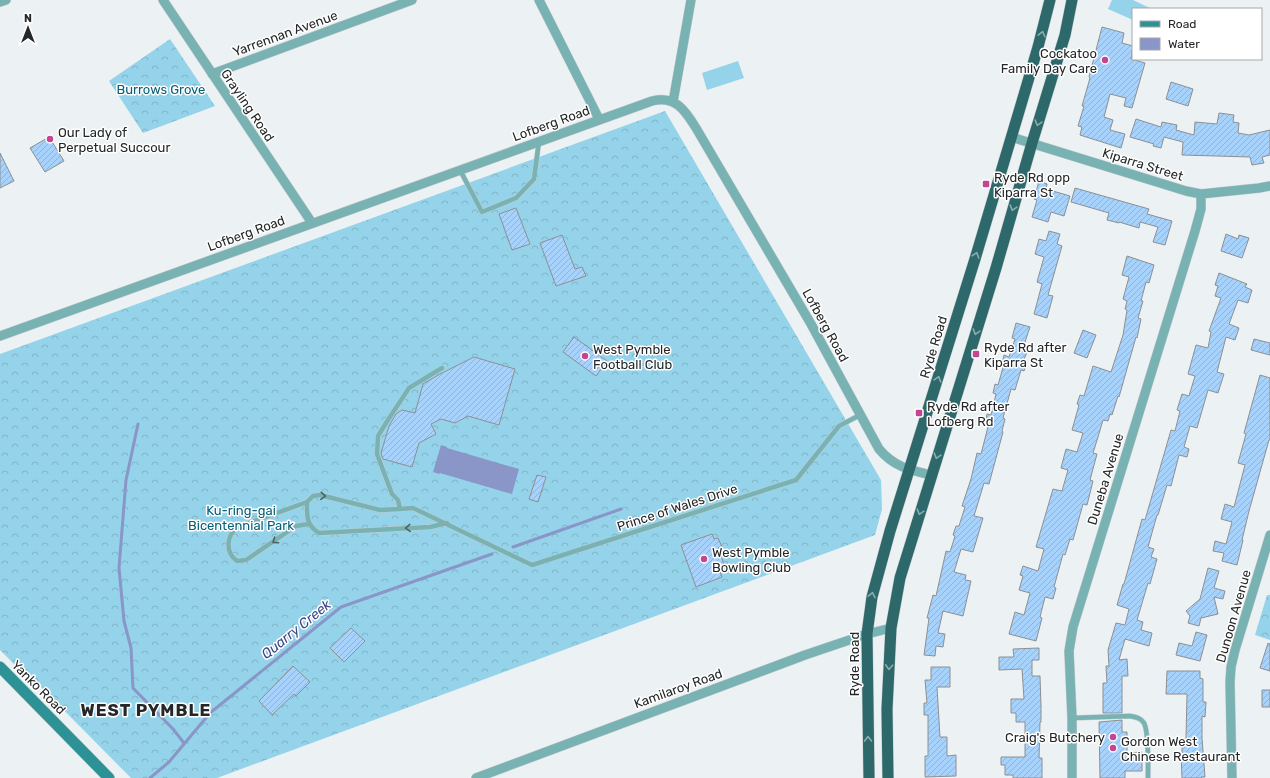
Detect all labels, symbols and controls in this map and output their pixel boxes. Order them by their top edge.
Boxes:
north arrow [8,8,48,48]
street label: Yarrennan Avenue [231,8,340,59]
legend [1132,8,1262,60]
text: N [24,12,32,25]
text: Road [1168,17,1196,31]
one-way arrow [1037,30,1045,37]
text: Water [1168,37,1200,51]
place label: Cockatoo Family Day Care [1001,46,1097,76]
marker: Cockatoo Family Day Care [1100,55,1110,65]
street label: Grayling Road [217,66,277,145]
park label: Burrows Grove [117,82,205,97]
street label: Lofberg Road [510,103,592,145]
one-way arrow [1034,119,1043,126]
place label: Our Lady of Perpetual Succour [58,125,170,155]
marker: Our Lady of Perpetual Succour [45,134,55,144]
street label: Kiparra Street [1101,145,1185,184]
place label: Ryde Rd opp Kiparra St [994,170,1070,200]
marker: Ryde Rd opp Kiparra St [981,179,991,189]
one-way arrow [1009,204,1018,211]
street label: Lofberg Road [205,213,287,255]
one-way arrow [971,251,980,258]
street label: Lofberg Road [798,286,852,365]
street label: Ryde Road [917,314,950,380]
one-way arrow [972,329,981,336]
place label: Ryde Rd after Kiparra St [984,340,1067,370]
place label: West Pymble Football Club [593,342,672,372]
marker: Ryde Rd after Kiparra St [971,349,981,359]
marker: West Pymble Football Club [580,351,590,361]
one-way arrow [933,375,942,382]
place label: Ryde Rd after Lofberg Rd [927,399,1010,430]
marker: Ryde Rd after Lofberg Rd [914,408,924,418]
street label: Duneba Avenue [1084,431,1127,527]
one-way arrow [933,453,942,460]
street label: Prince of Wales Drive [615,481,739,534]
one-way arrow [320,492,326,501]
park label: Ku-ring-gai Bicentennial Park [188,503,294,533]
one-way arrow [916,509,925,516]
one-way arrow [405,524,411,533]
one-way arrow [272,536,279,543]
place label: West Pymble Bowling Club [712,545,791,576]
marker: West Pymble Bowling Club [699,554,709,564]
street label: Dunoon Avenue [1213,568,1254,664]
one-way arrow [868,592,876,599]
water label: Quarry Creek [258,596,335,663]
street label: Ryde Road [847,632,862,696]
street label: Yanko Road [9,657,69,717]
one-way arrow [885,664,893,670]
street label: Kamilaroy Road [632,666,724,711]
district label: WEST PYMBLE [81,700,211,720]
place label: Craig's Butchery [1005,730,1105,746]
marker: Craig's Butchery [1108,732,1118,742]
place label: Gordon West Chinese Restaurant [1121,734,1240,764]
one-way arrow [864,736,873,742]
marker: Gordon West Chinese Restaurant [1108,743,1118,753]

